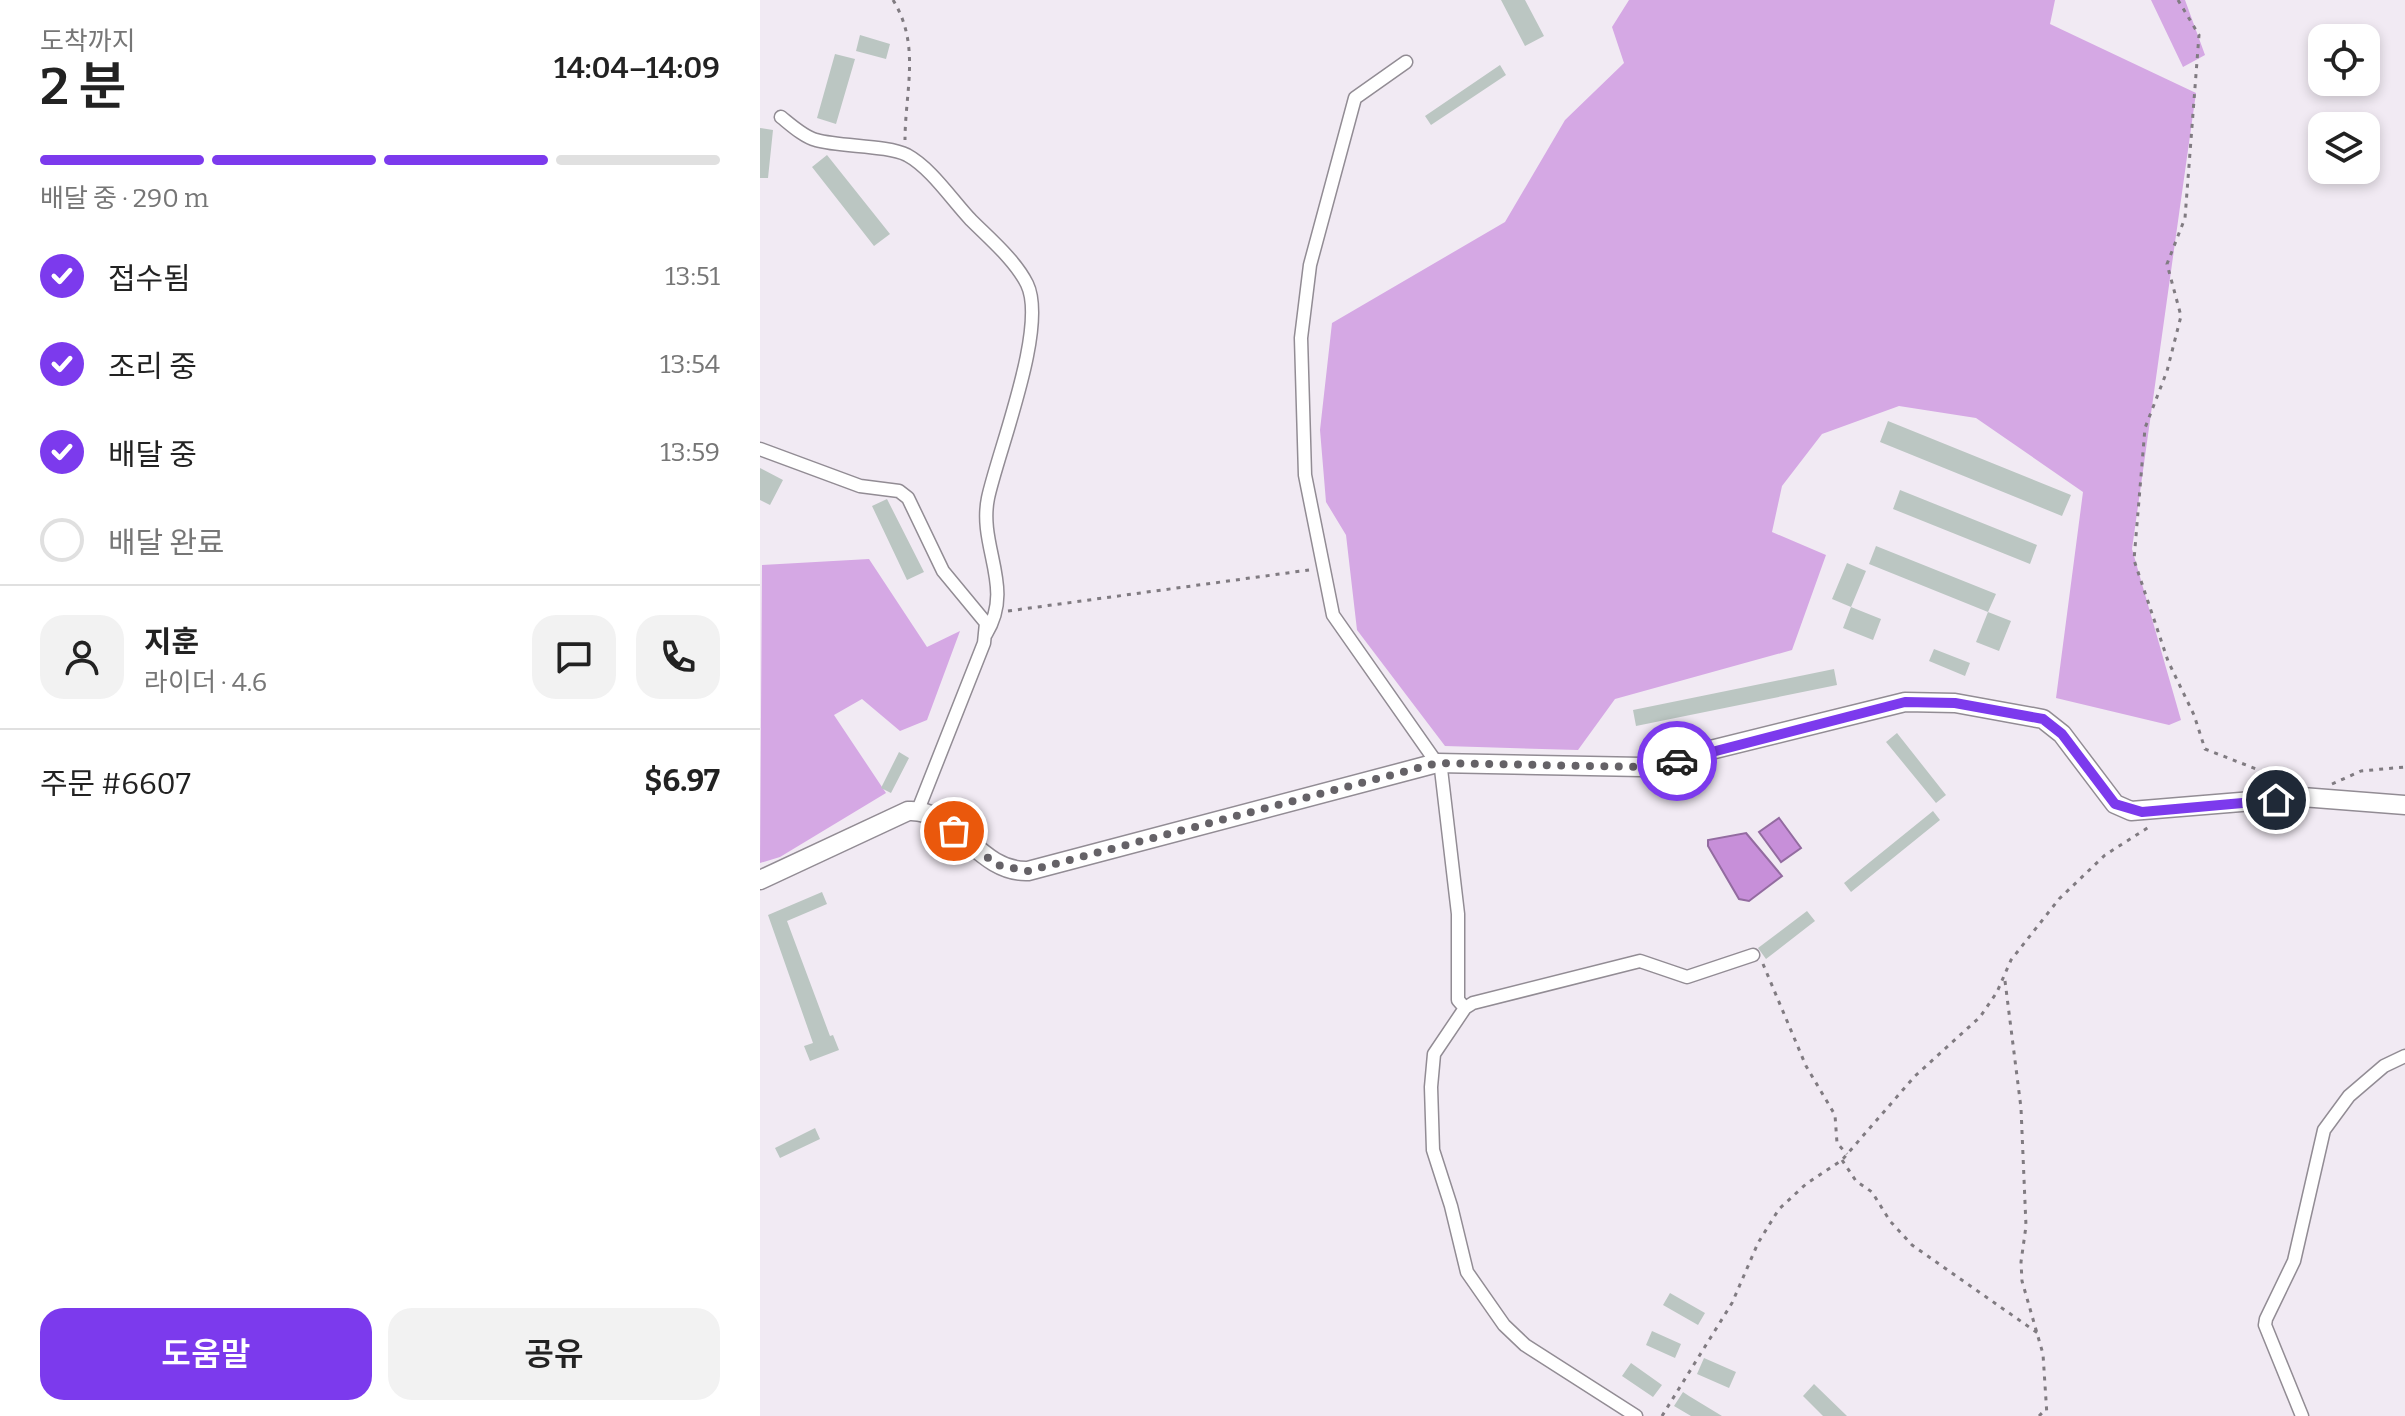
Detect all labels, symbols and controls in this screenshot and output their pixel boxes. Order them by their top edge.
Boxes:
map controls [2308,24,2380,184]
button: locate [2308,24,2380,96]
text: 도착까지 [40,26,136,57]
text: 14:04–14:09 [554,50,720,86]
text: 2 분 [40,55,127,118]
button: layers [2308,112,2380,184]
text: 배달 중 · 290 m [40,183,209,214]
icon: check [40,254,84,298]
text: 접수됨 [108,261,191,297]
text: 13:51 [665,261,720,292]
icon: check [40,342,84,386]
text: 조리 중 [108,349,197,385]
text: 13:54 [660,349,720,380]
icon: check [40,430,84,474]
text: 배달 중 [108,437,197,473]
text: 13:59 [660,437,720,468]
text: 배달 완료 [108,525,224,561]
button: person [40,615,124,699]
button: chat [532,615,616,699]
button: phone [636,615,720,699]
text: 지훈 [144,624,199,660]
text: 라이더 · 4.6 [144,667,267,698]
courier [1637,721,1717,801]
icon: car [1655,739,1699,783]
text: $6.97 [644,763,720,799]
text: 주문 #6607 [40,766,191,802]
pin [2242,766,2310,834]
icon: home [2254,778,2298,822]
pin [920,797,988,865]
icon: bag [932,809,976,853]
button: 도움말 [40,1308,372,1400]
button: 공유 [388,1308,720,1400]

